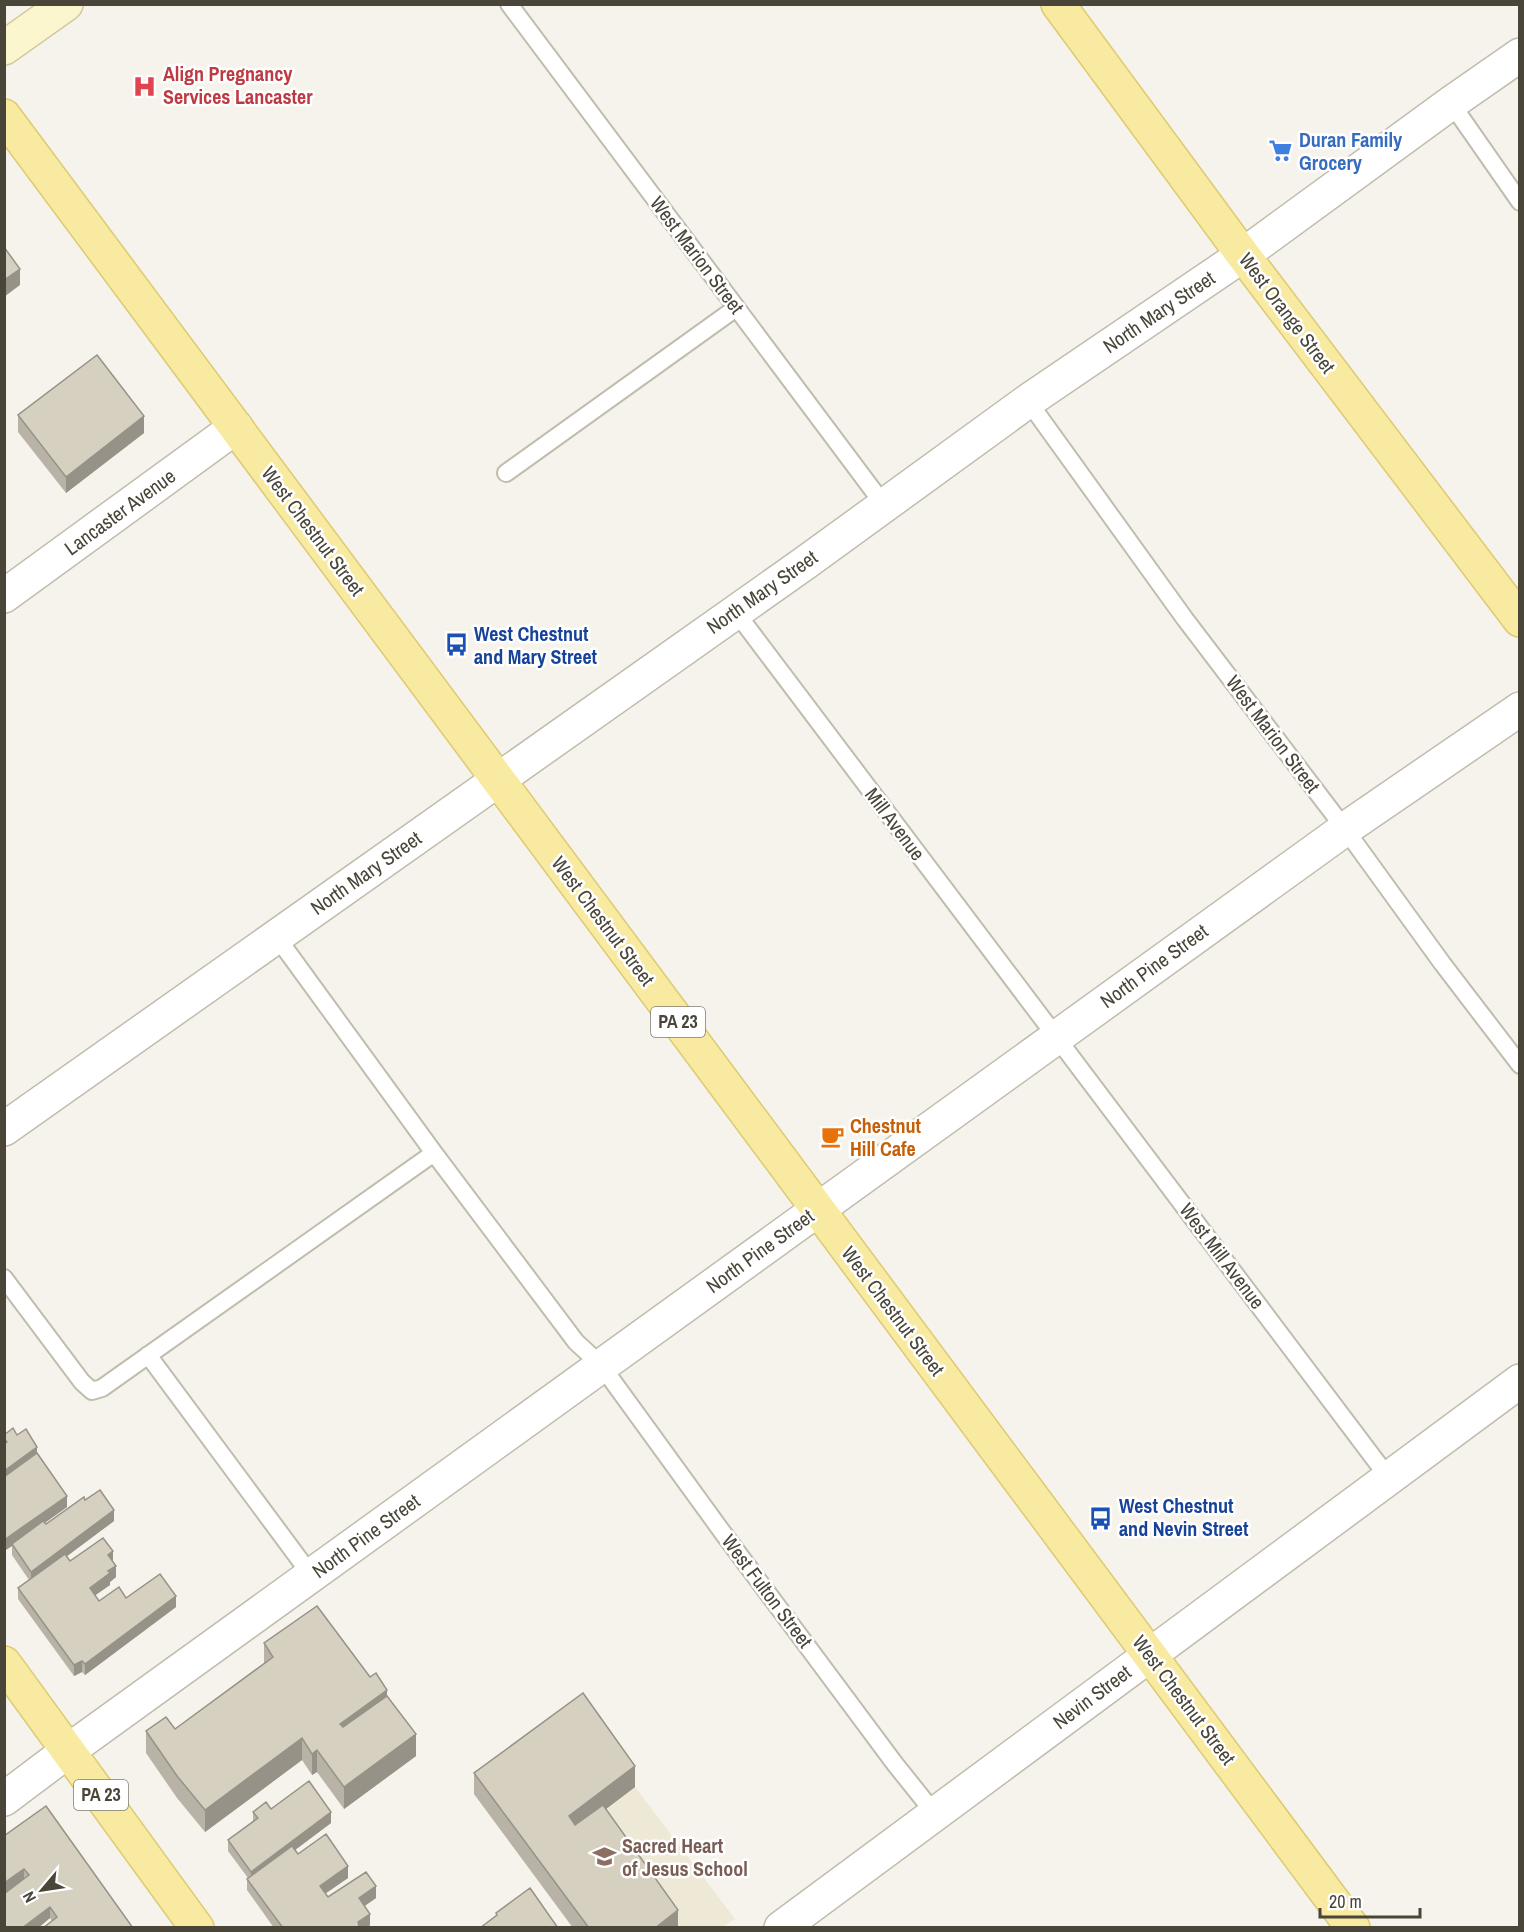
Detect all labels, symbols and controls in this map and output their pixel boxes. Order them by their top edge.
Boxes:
place label: Align Pregnancy Services Lancaster [163,60,313,110]
hospital icon: Align Pregnancy Services Lancaster [132,73,158,99]
place label: Duran Family Grocery [1299,126,1403,176]
supermarket icon: Duran Family Grocery [1268,138,1294,164]
street label: West Marion Street [644,190,751,319]
street label: West Orange Street [1233,247,1342,379]
street label: North Mary Street [1098,264,1220,359]
street label: West Chestnut Street [256,460,371,601]
street label: Lancaster Avenue [59,462,181,561]
street label: North Mary Street [701,543,823,640]
place label: West Chestnut and Mary Street [474,620,598,670]
bus stop icon: West Chestnut and Mary Street [443,632,469,658]
street label: West Marion Street [1220,669,1327,798]
street label: Mill Avenue [859,782,932,866]
street label: North Mary Street [305,824,427,921]
street label: West Chestnut Street [546,850,661,991]
street label: North Pine Street [1095,917,1213,1014]
road number: PA 23 [651,1007,705,1037]
place label: Chestnut Hill Cafe [850,1112,922,1162]
cafe icon: Chestnut Hill Cafe [819,1124,845,1150]
street label: West Mill Avenue [1174,1197,1271,1314]
street label: North Pine Street [701,1202,819,1299]
street label: West Chestnut Street [836,1240,951,1381]
street label: North Pine Street [307,1487,425,1584]
place label: West Chestnut and Nevin Street [1119,1492,1249,1542]
bus stop icon: West Chestnut and Nevin Street [1088,1505,1114,1531]
street label: West Fulton Street [716,1528,819,1653]
street label: West Chestnut Street [1127,1629,1242,1770]
street label: Nevin Street [1047,1658,1137,1735]
road number: PA 23 [74,1780,128,1810]
place label: Sacred Heart of Jesus School [622,1832,748,1882]
school or university icon: Sacred Heart of Jesus School [591,1844,617,1870]
north arrow [12,1860,72,1920]
scale bar [1320,1881,1420,1919]
text: N [17,1888,41,1907]
text: 20 m [1329,1889,1362,1914]

